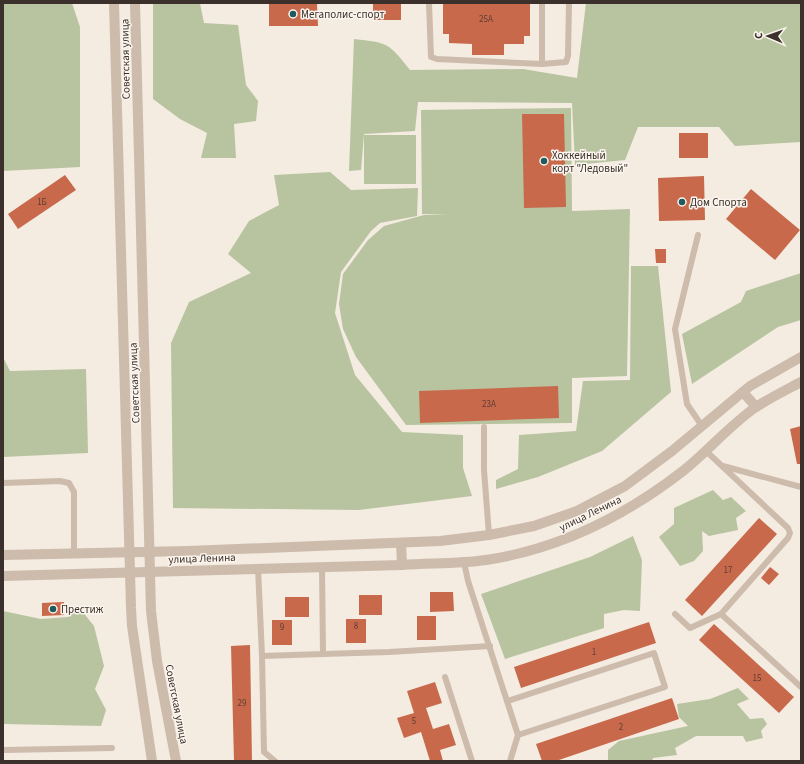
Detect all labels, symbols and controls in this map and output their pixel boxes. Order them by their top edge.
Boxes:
place label: Мегаполис-спорт [301,7,385,22]
marker: Мегаполис-спорт [288,9,298,19]
house number: 25А [479,13,493,26]
north arrow [748,16,788,56]
street label: Советская улица [117,19,134,99]
text: С [751,32,766,39]
place label: Хоккейный корт "Ледовый" [552,148,628,176]
marker: Хоккейный корт "Ледовый" [539,156,549,166]
place label: Дом Спорта [690,195,747,210]
house number: 1Б [37,196,47,209]
marker: Дом Спорта [677,197,687,207]
street label: Советская улица [126,342,143,424]
house number: 23А [482,398,496,411]
street label: улица Ленина [557,492,624,535]
street label: улица Ленина [168,550,236,567]
house number: 17 [724,564,733,577]
place label: Престиж [61,602,104,617]
marker: Престиж [48,604,58,614]
house number: 8 [354,620,359,633]
house number: 9 [280,621,285,634]
house number: 1 [592,646,596,659]
street label: Советская улица [161,663,192,745]
house number: 15 [753,672,762,685]
house number: 29 [238,697,247,710]
house number: 5 [412,715,417,728]
house number: 2 [619,721,624,734]

